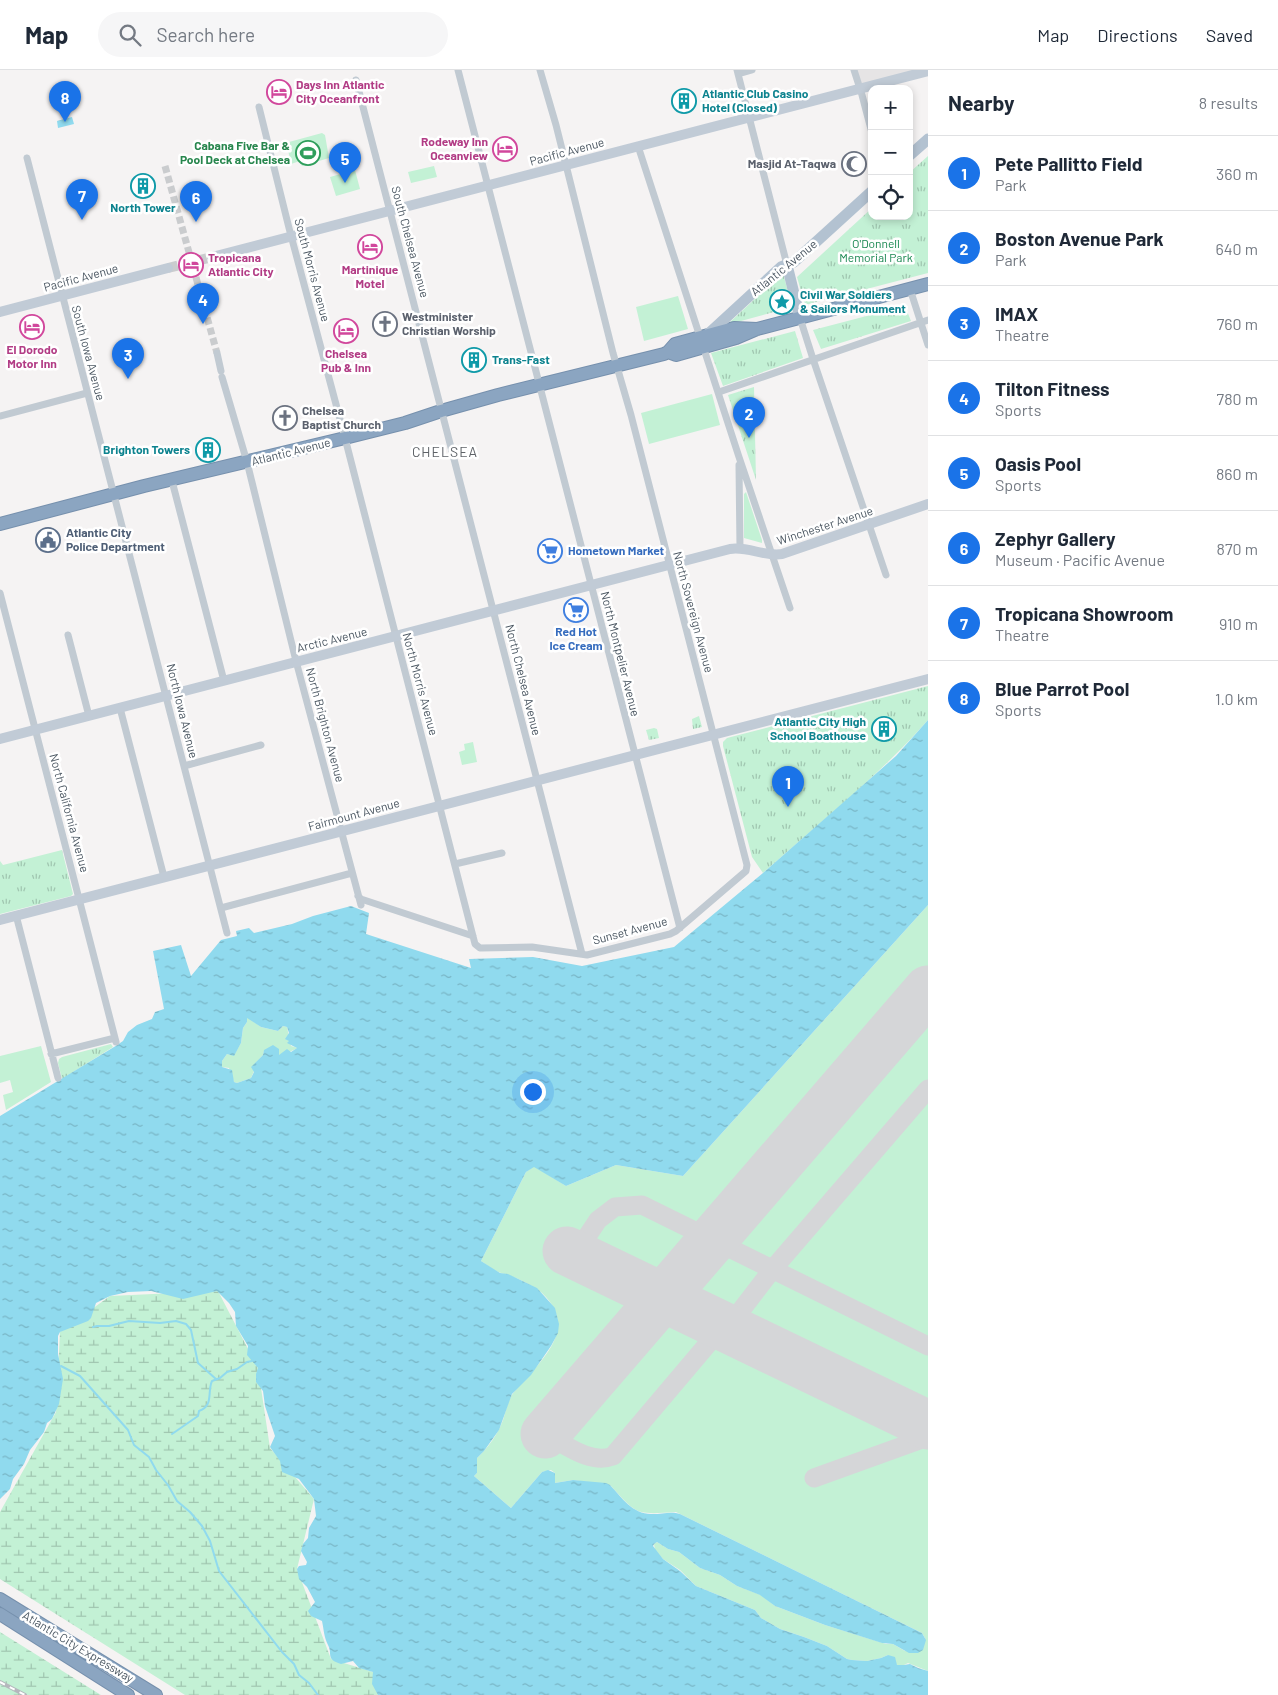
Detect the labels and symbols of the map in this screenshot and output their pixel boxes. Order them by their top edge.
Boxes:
place label: Days Inn Atlantic City Oceanfront [296,77,385,105]
hotel icon: Days Inn Atlantic City Oceanfront [266,79,292,105]
pin: 8 [49,81,81,122]
place label: Atlantic Club Casino Hotel (Closed) [702,86,809,114]
building icon: Atlantic Club Casino Hotel (Closed) [671,88,697,114]
place label: Rodeway Inn Oceanview [421,134,489,162]
street label: Pacific Avenue [528,134,606,168]
hotel icon: Rodeway Inn Oceanview [492,136,518,162]
place label: Cabana Five Bar & Pool Deck at Chelsea [180,138,290,166]
sports icon: Cabana Five Bar & Pool Deck at Chelsea [295,140,321,166]
pin: 5 [329,142,361,183]
mosque icon: Masjid At-Taqwa [841,151,867,177]
place label: Masjid At-Taqwa [748,156,836,170]
building icon: North Tower [130,173,156,199]
pin: 7 [66,179,98,220]
pin: 6 [180,181,212,222]
street label: South Chelsea Avenue [389,184,433,299]
place label: North Tower [110,200,176,214]
street label: South Morris Avenue [292,217,334,323]
hotel icon: Martinique Motel [357,234,383,260]
street label: Atlantic Avenue [747,236,819,298]
park label: O'Donnell Memorial Park [839,236,913,264]
place label: Tropicana Atlantic City [208,250,274,278]
hotel icon: Tropicana Atlantic City [178,252,204,278]
street label: Pacific Avenue [42,260,120,294]
place label: Martinique Motel [342,262,399,290]
pin: 4 [187,283,219,324]
place label: Civil War Soldiers & Sailors Monument [800,287,906,315]
place icon: Civil War Soldiers & Sailors Monument [769,289,795,315]
street label: South Iowa Avenue [70,304,108,402]
place label: Westminister Christian Worship [402,309,496,337]
church icon: Westminister Christian Worship [372,311,398,337]
hotel icon: El Dorodo Motor Inn [19,314,45,340]
hotel icon: Chelsea Pub & Inn [333,318,359,344]
pin: 3 [112,338,144,379]
place label: El Dorodo Motor Inn [6,342,58,370]
place label: Chelsea Pub & Inn [321,346,371,374]
building icon: Trans-Fast [461,347,487,373]
place label: Trans-Fast [492,352,550,366]
pin: 2 [733,397,765,438]
place label: Chelsea Baptist Church [302,403,381,431]
church icon: Chelsea Baptist Church [272,405,298,431]
street label: Atlantic Avenue [250,434,332,468]
building icon: Brighton Towers [195,437,221,463]
place label: Brighton Towers [103,442,190,456]
district label: CHELSEA [412,443,478,460]
street label: Winchester Avenue [775,503,874,547]
place label: Atlantic City Police Department [66,525,165,553]
public building icon: Atlantic City Police Department [35,527,61,553]
supermarket icon: Hometown Market [537,538,563,564]
place label: Hometown Market [568,543,665,557]
street label: North Sovereign Avenue [671,550,717,674]
street label: North Montpelier Avenue [599,590,643,718]
supermarket icon: Red Hot Ice Cream [563,597,589,623]
street label: North Chelsea Avenue [503,623,545,737]
street label: Arctic Avenue [295,624,368,655]
place label: Red Hot Ice Cream [549,624,603,652]
street label: North Morris Avenue [401,631,441,737]
street label: North Iowa Avenue [164,662,201,760]
street label: North Brighton Avenue [304,666,348,784]
place label: Atlantic City High School Boathouse [770,714,866,742]
building icon: Atlantic City High School Boathouse [871,716,897,742]
street label: North California Avenue [47,752,93,874]
pin: 1 [772,766,804,807]
street label: Fairmount Avenue [306,795,401,833]
street label: Sunset Avenue [591,913,669,947]
your location [520,1079,546,1105]
street label: Atlantic City Expressway [21,1607,137,1685]

